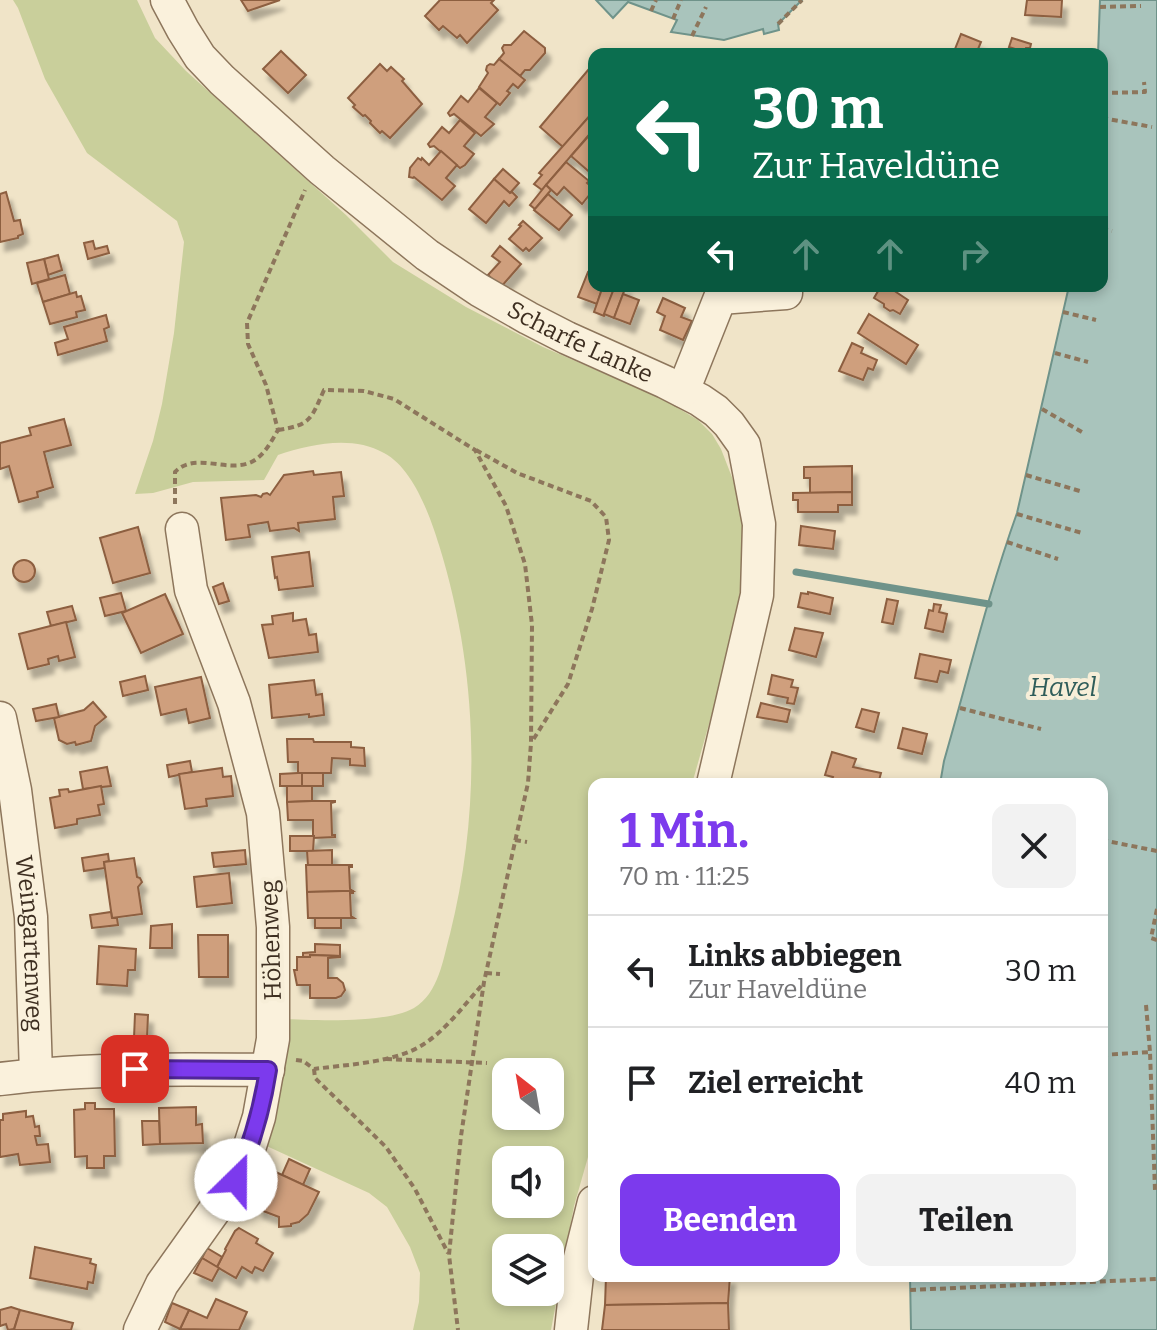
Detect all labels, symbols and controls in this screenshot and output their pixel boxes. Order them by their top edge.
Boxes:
text: 30 m [752,76,883,143]
icon: left [620,80,724,184]
text: Zur Haveldüne [752,144,1000,188]
icon: left [700,232,744,276]
icon: ahead [784,232,828,276]
icon: ahead [868,232,912,276]
icon: right [952,232,996,276]
street label: Scharfe Lanke [503,295,657,389]
water label: Havel [1030,672,1096,703]
text: 1 Min. [620,802,749,860]
button: close [992,804,1076,888]
street label: Weingartenweg [9,854,49,1032]
text: 70 m · 11:25 [620,861,750,892]
street label: Höhenweg [255,879,287,1001]
text: Links abbiegen [688,938,901,974]
icon: left [620,949,664,993]
text: 30 m [1005,953,1076,989]
text: Zur Haveldüne [688,974,867,1005]
pin [101,1035,169,1103]
icon: arrive [113,1047,157,1091]
north arrow [492,1058,564,1130]
map controls [492,1058,564,1306]
icon: arrive [620,1061,664,1105]
text: Ziel erreicht [688,1065,863,1101]
text: 40 m [1005,1065,1076,1101]
position arrow [194,1138,278,1222]
button: sound [492,1146,564,1218]
button: Beenden [620,1174,840,1266]
button: Teilen [856,1174,1076,1266]
button: layers [492,1234,564,1306]

